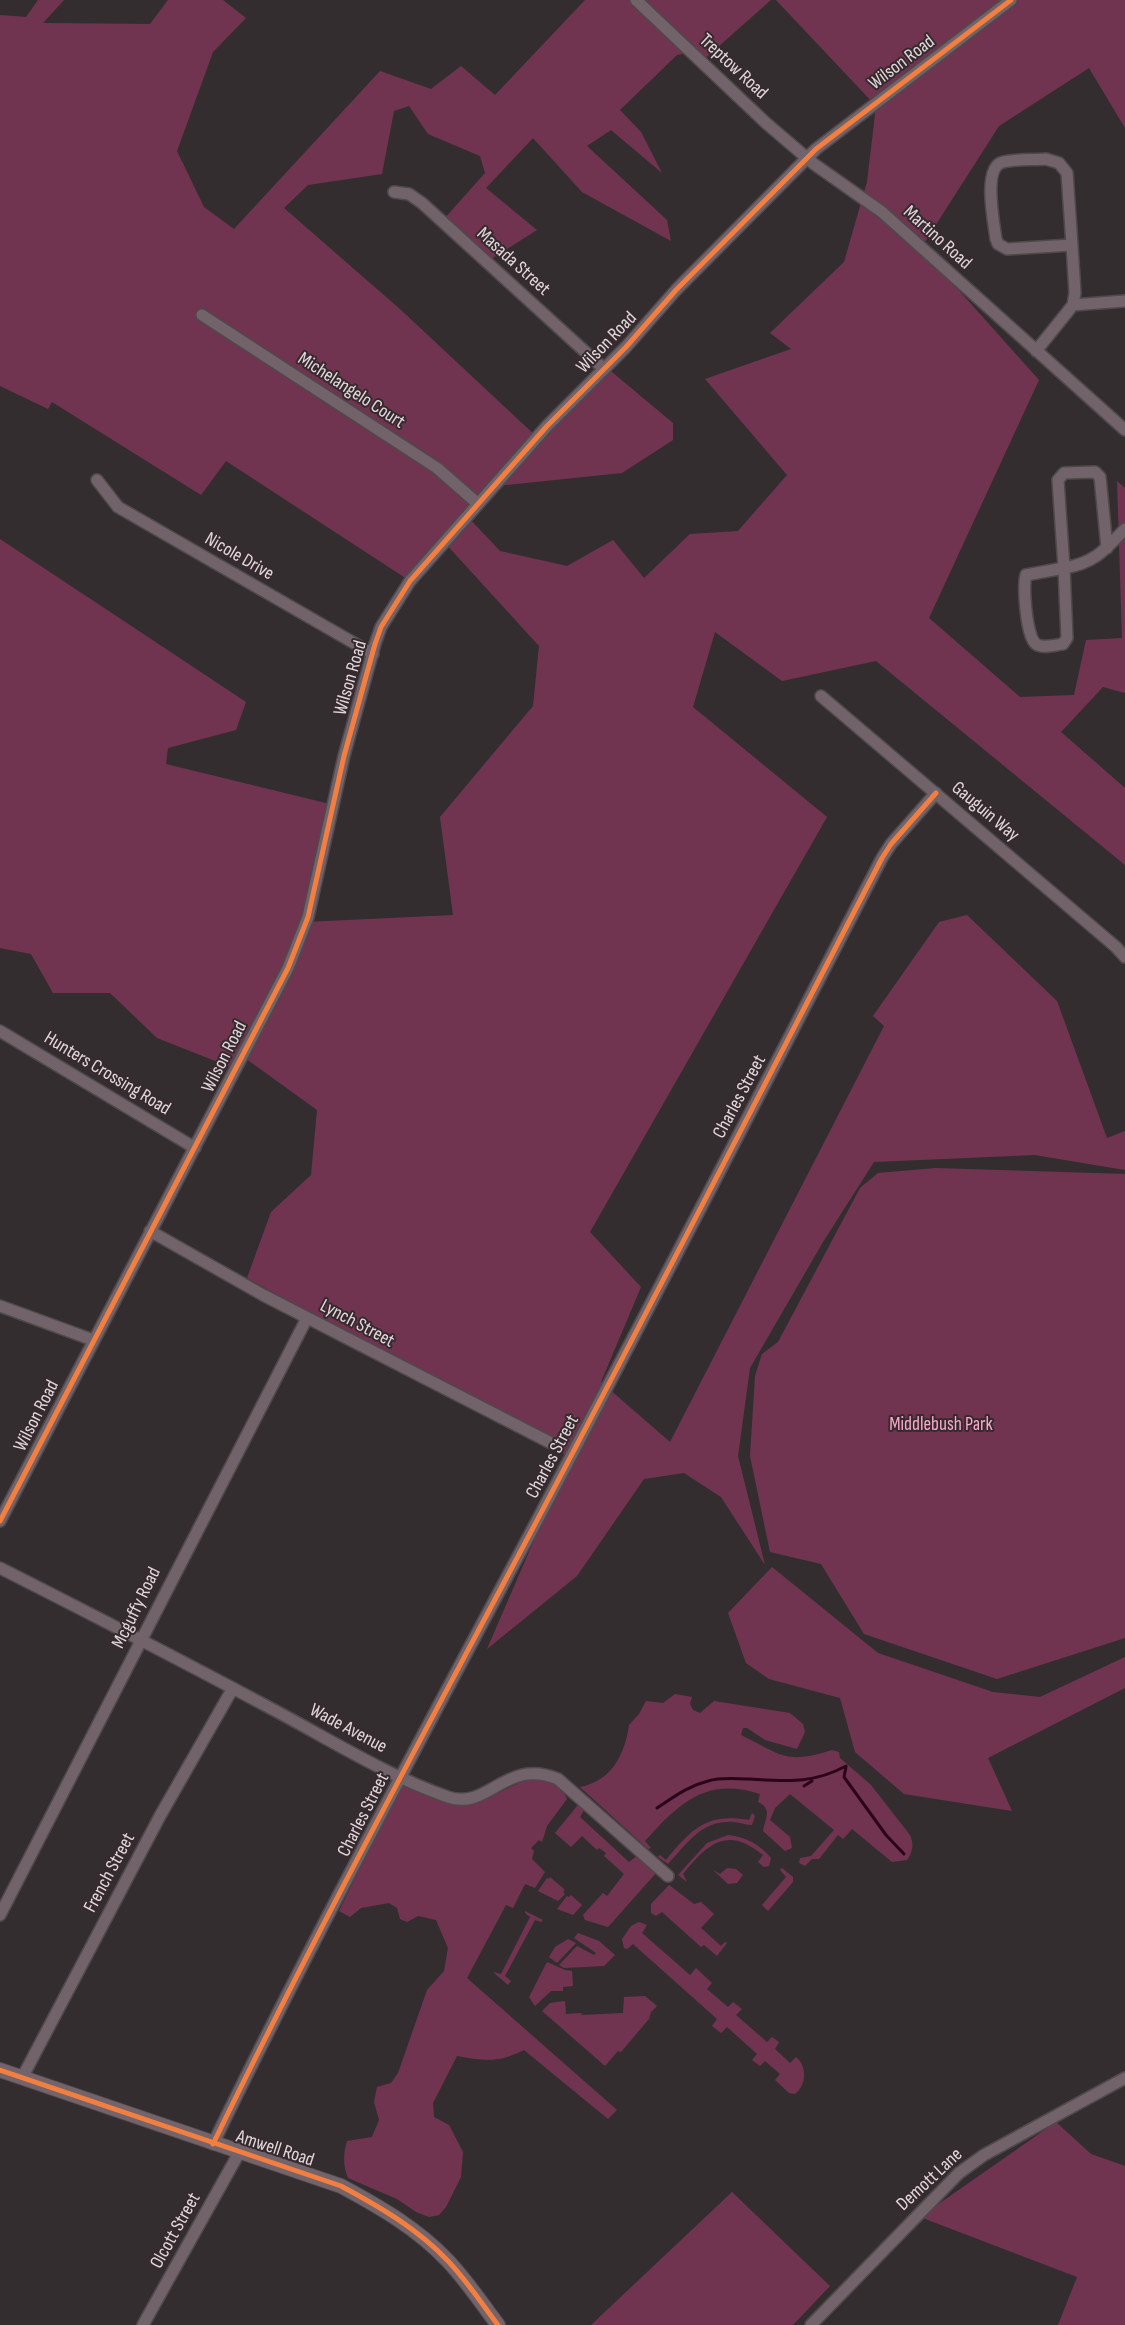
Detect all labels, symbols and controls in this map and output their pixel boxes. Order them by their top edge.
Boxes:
street label: Treptow Road [694,29,772,105]
street label: Wilson Road [864,31,940,95]
street label: Martino Road [898,201,976,275]
street label: Masada Street [472,223,554,301]
street label: Wilson Road [572,307,642,379]
street label: Michelangelo Court [293,348,409,434]
street label: Nicole Drive [200,528,278,586]
street label: Wilson Road [329,638,373,718]
street label: Gauguin Way [947,777,1023,847]
street label: Wilson Road [197,1018,253,1096]
street label: Hunters Crossing Road [40,1027,174,1121]
street label: Charles Street [709,1051,771,1143]
street label: Lynch Street [316,1295,398,1353]
street label: Wilson Road [9,1377,65,1455]
street label: Charles Street [522,1411,584,1503]
park label: Middlebush Park [889,1414,993,1436]
street label: Mcguffy Road [108,1564,166,1652]
street label: Wade Avenue [305,1699,391,1759]
street label: Charles Street [333,1769,395,1861]
street label: French Street [80,1829,140,1917]
street label: Amwell Road [233,2126,317,2172]
street label: Demott Lane [892,2144,968,2216]
street label: Olcott Street [146,2189,206,2273]

